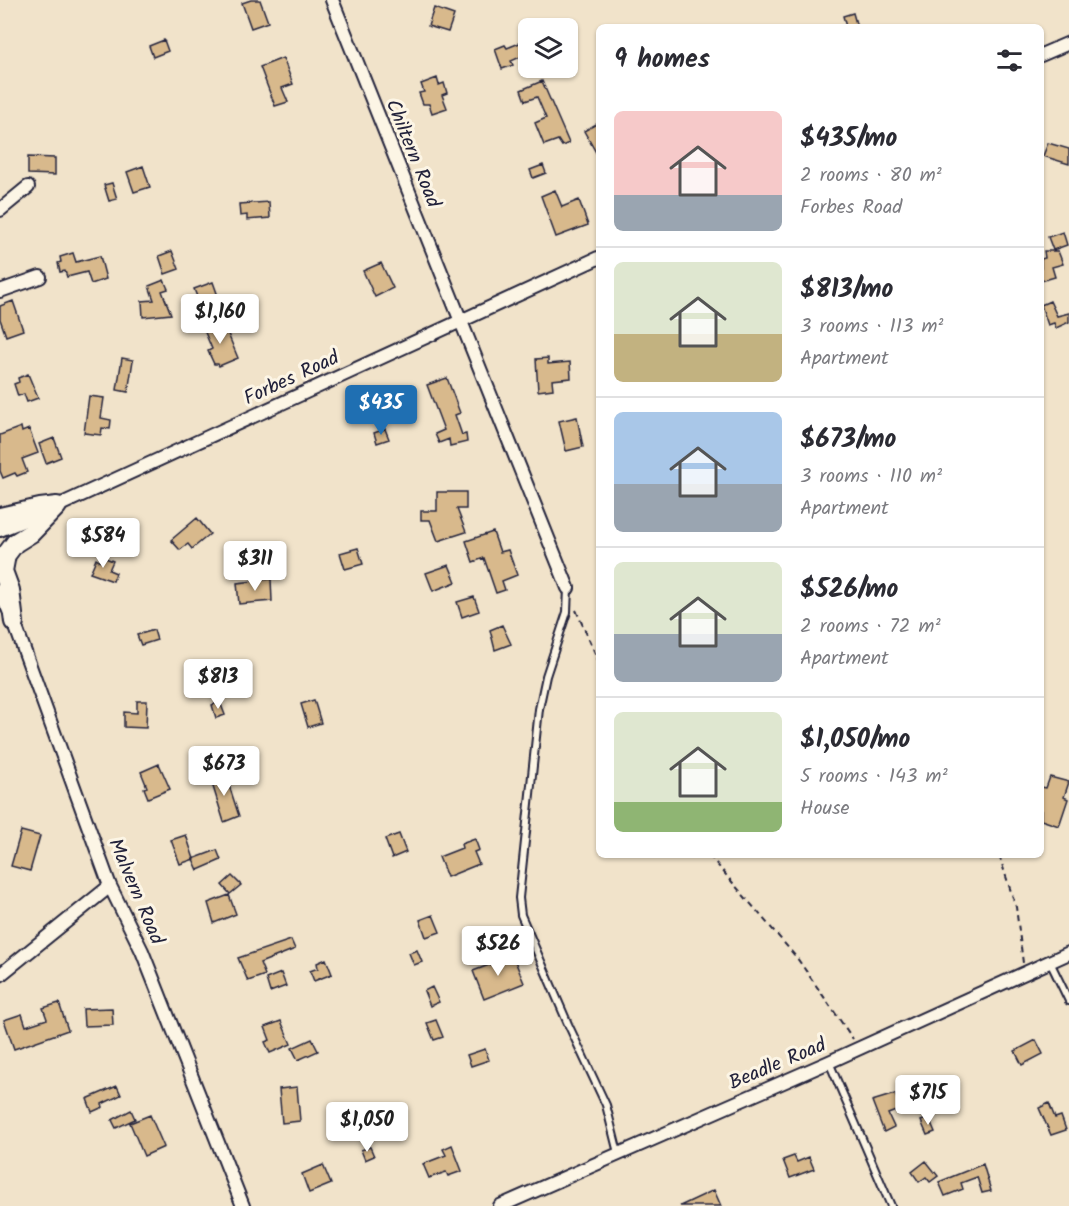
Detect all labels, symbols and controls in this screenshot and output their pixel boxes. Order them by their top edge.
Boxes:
map controls [518,18,578,78]
button: layers [518,18,578,78]
text: 9 homes [614,39,710,81]
icon: filters [993,44,1026,77]
street label: Chiltern Road [376,95,449,214]
text: $435/mo [800,118,897,160]
icon: home [662,135,734,207]
text: 2 rooms · 80 m² [800,160,942,192]
text: Forbes Road [800,192,902,224]
text: $813/mo [800,269,893,311]
icon: home [662,286,734,358]
pin: $1,160 [171,294,269,345]
text: $1,160 [195,297,245,329]
text: 3 rooms · 113 m² [800,311,943,343]
street label: Forbes Road [239,342,346,415]
text: Apartment [800,343,889,375]
pin: $435 [345,385,417,436]
text: $435 [359,388,403,420]
text: $673/mo [800,419,896,461]
icon: home [662,436,734,508]
text: 3 rooms · 110 m² [800,461,942,493]
text: Apartment [800,493,889,525]
pin: $584 [67,518,139,569]
text: $584 [81,521,125,553]
pin: $311 [219,541,291,592]
text: $311 [238,544,272,576]
text: $526/mo [800,569,898,611]
icon: home [662,586,734,658]
text: 2 rooms · 72 m² [800,611,941,643]
text: Apartment [800,643,889,675]
pin: $813 [182,659,254,710]
text: $813 [198,662,238,694]
text: $1,050/mo [800,719,910,761]
icon: home [662,736,734,808]
pin: $673 [188,746,260,797]
text: $673 [202,749,246,781]
text: 5 rooms · 143 m² [800,761,948,793]
text: House [800,793,850,825]
street label: Malvern Road [98,834,172,951]
pin: $526 [462,926,534,977]
text: $526 [476,929,520,961]
street label: Beadle Road [724,1030,832,1100]
pin: $715 [892,1075,964,1126]
text: $715 [909,1078,947,1110]
pin: $1,050 [318,1102,416,1153]
text: $1,050 [340,1105,394,1137]

